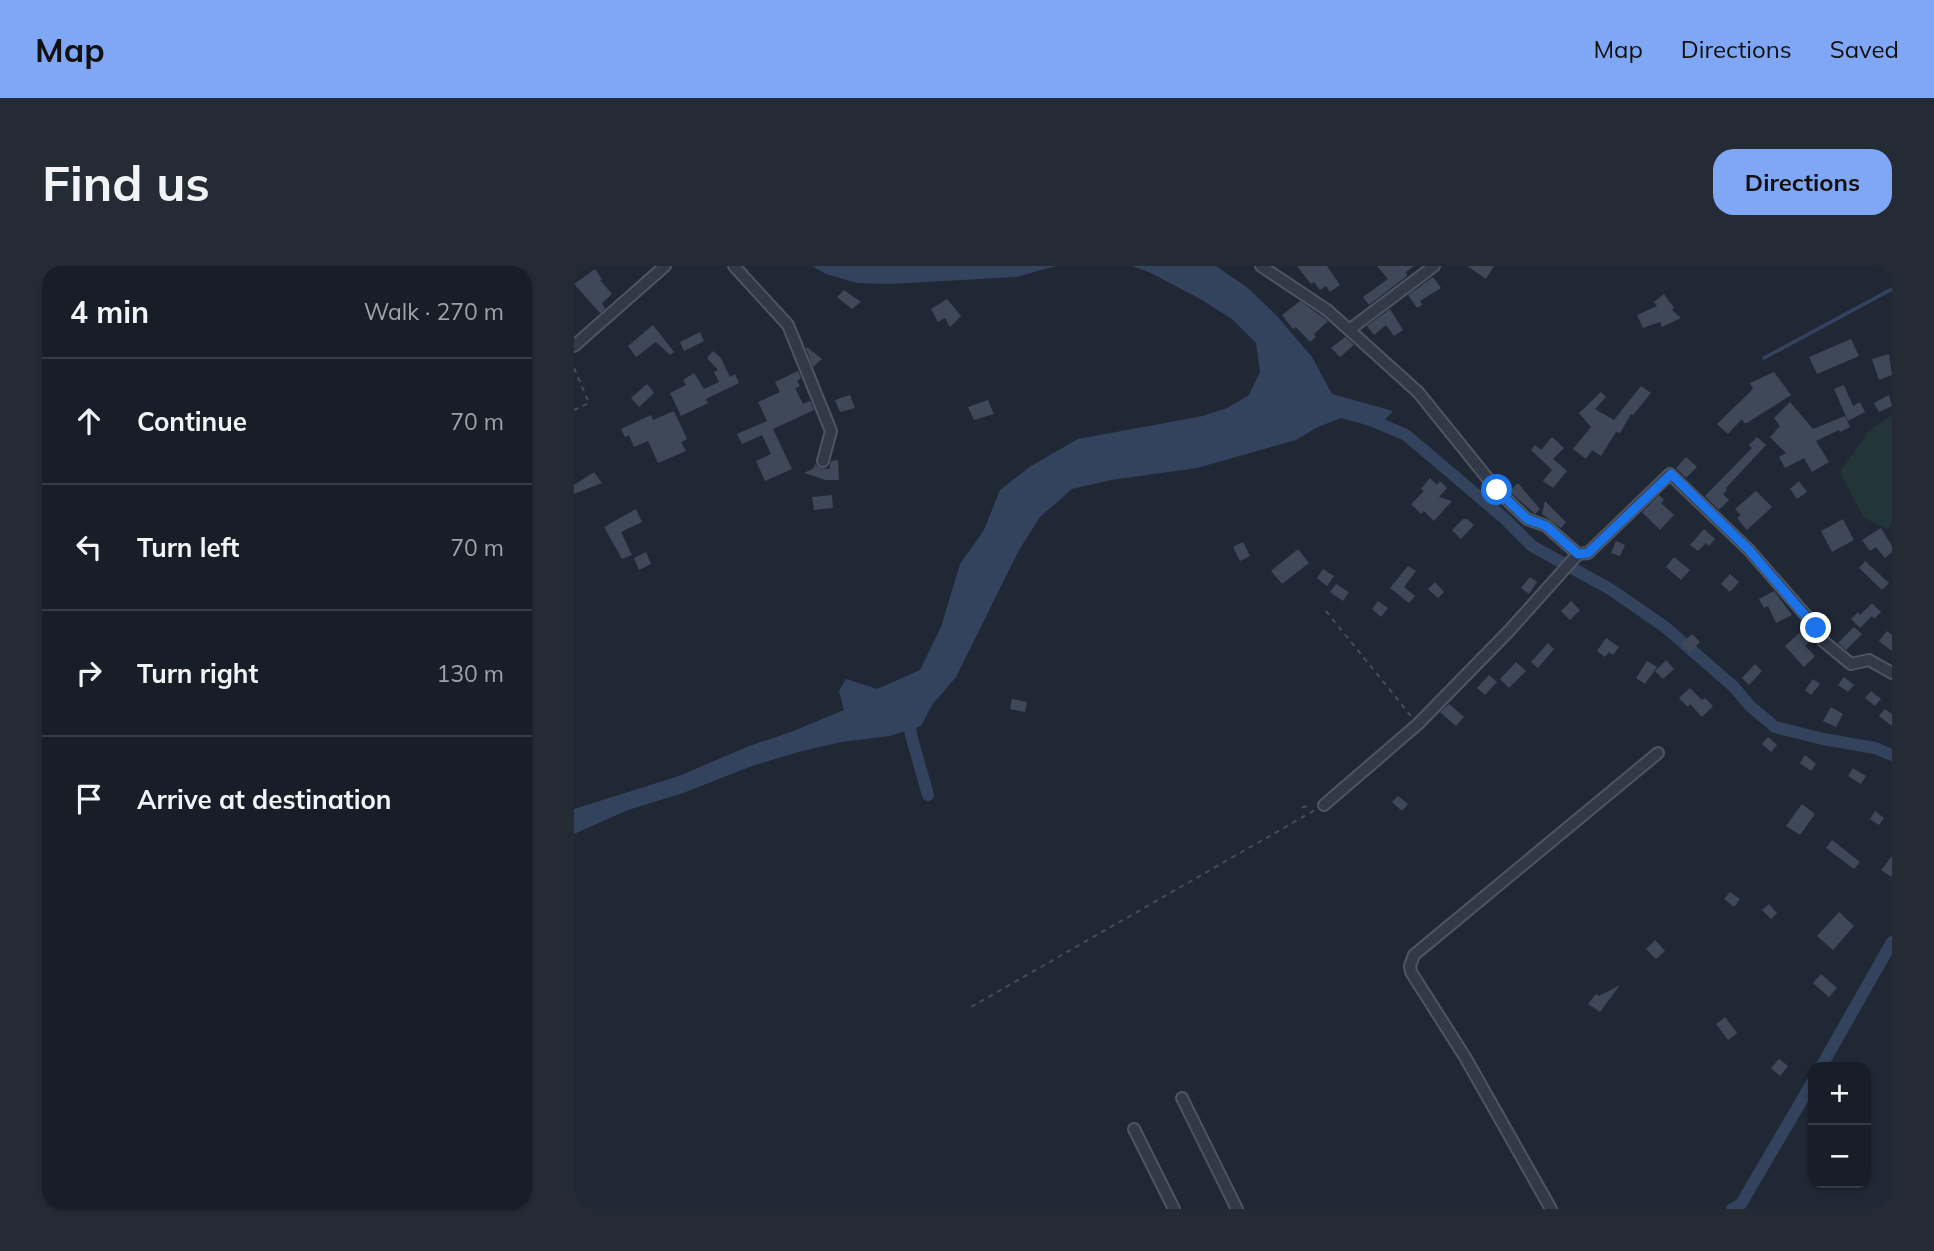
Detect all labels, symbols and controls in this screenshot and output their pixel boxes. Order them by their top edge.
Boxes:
text: Map [35,29,105,70]
text: Map [1593,34,1643,64]
text: Directions [1681,34,1792,64]
text: Saved [1830,34,1899,64]
button: Directions [1713,149,1892,215]
text: Find us [42,152,210,213]
text: 4 min [70,293,149,331]
text: Walk · 270 m [364,297,504,326]
icon: ahead [70,402,108,440]
text: Continue [137,405,247,438]
text: 70 m [450,407,504,436]
route start [1481,474,1512,505]
icon: left [70,528,108,566]
text: Turn left [137,531,239,564]
text: 70 m [450,533,504,562]
route end [1800,612,1831,643]
icon: right [70,654,108,692]
text: Turn right [137,657,258,690]
text: 130 m [436,659,504,688]
icon: arrive [70,780,108,818]
text: Arrive at destination [137,783,392,816]
map controls [1808,1062,1871,1188]
button: + [1808,1062,1871,1125]
button: − [1808,1125,1871,1188]

